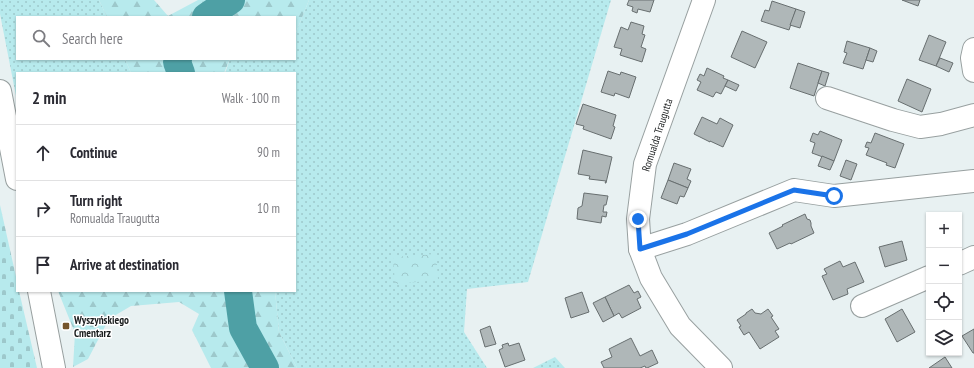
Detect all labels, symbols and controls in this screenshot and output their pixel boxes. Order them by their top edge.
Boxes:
search box [16,16,296,60]
icon: search [30,27,52,49]
text: Search here [62,29,123,48]
text: 2 min [32,87,66,109]
text: Walk · 100 m [222,90,280,107]
street label: Romualda Traugutta [639,97,675,173]
icon: ahead [32,142,54,164]
text: Continue [70,143,117,162]
text: 90 m [257,144,280,161]
route start [825,187,843,205]
text: Turn right [70,191,122,210]
icon: right [32,198,54,220]
text: 10 m [257,200,280,217]
text: Romualda Traugutta [70,210,160,227]
route end [629,210,647,228]
map controls [926,212,962,356]
button: + [926,212,962,248]
button: − [926,248,962,284]
icon: arrive [32,254,54,276]
text: Arrive at destination [70,255,179,274]
button: locate [926,284,962,320]
place label: Wyszyńskiego Cmentarz [73,313,129,340]
button: layers [926,320,962,356]
marker: Wyszyńskiego Cmentarz [61,321,71,331]

